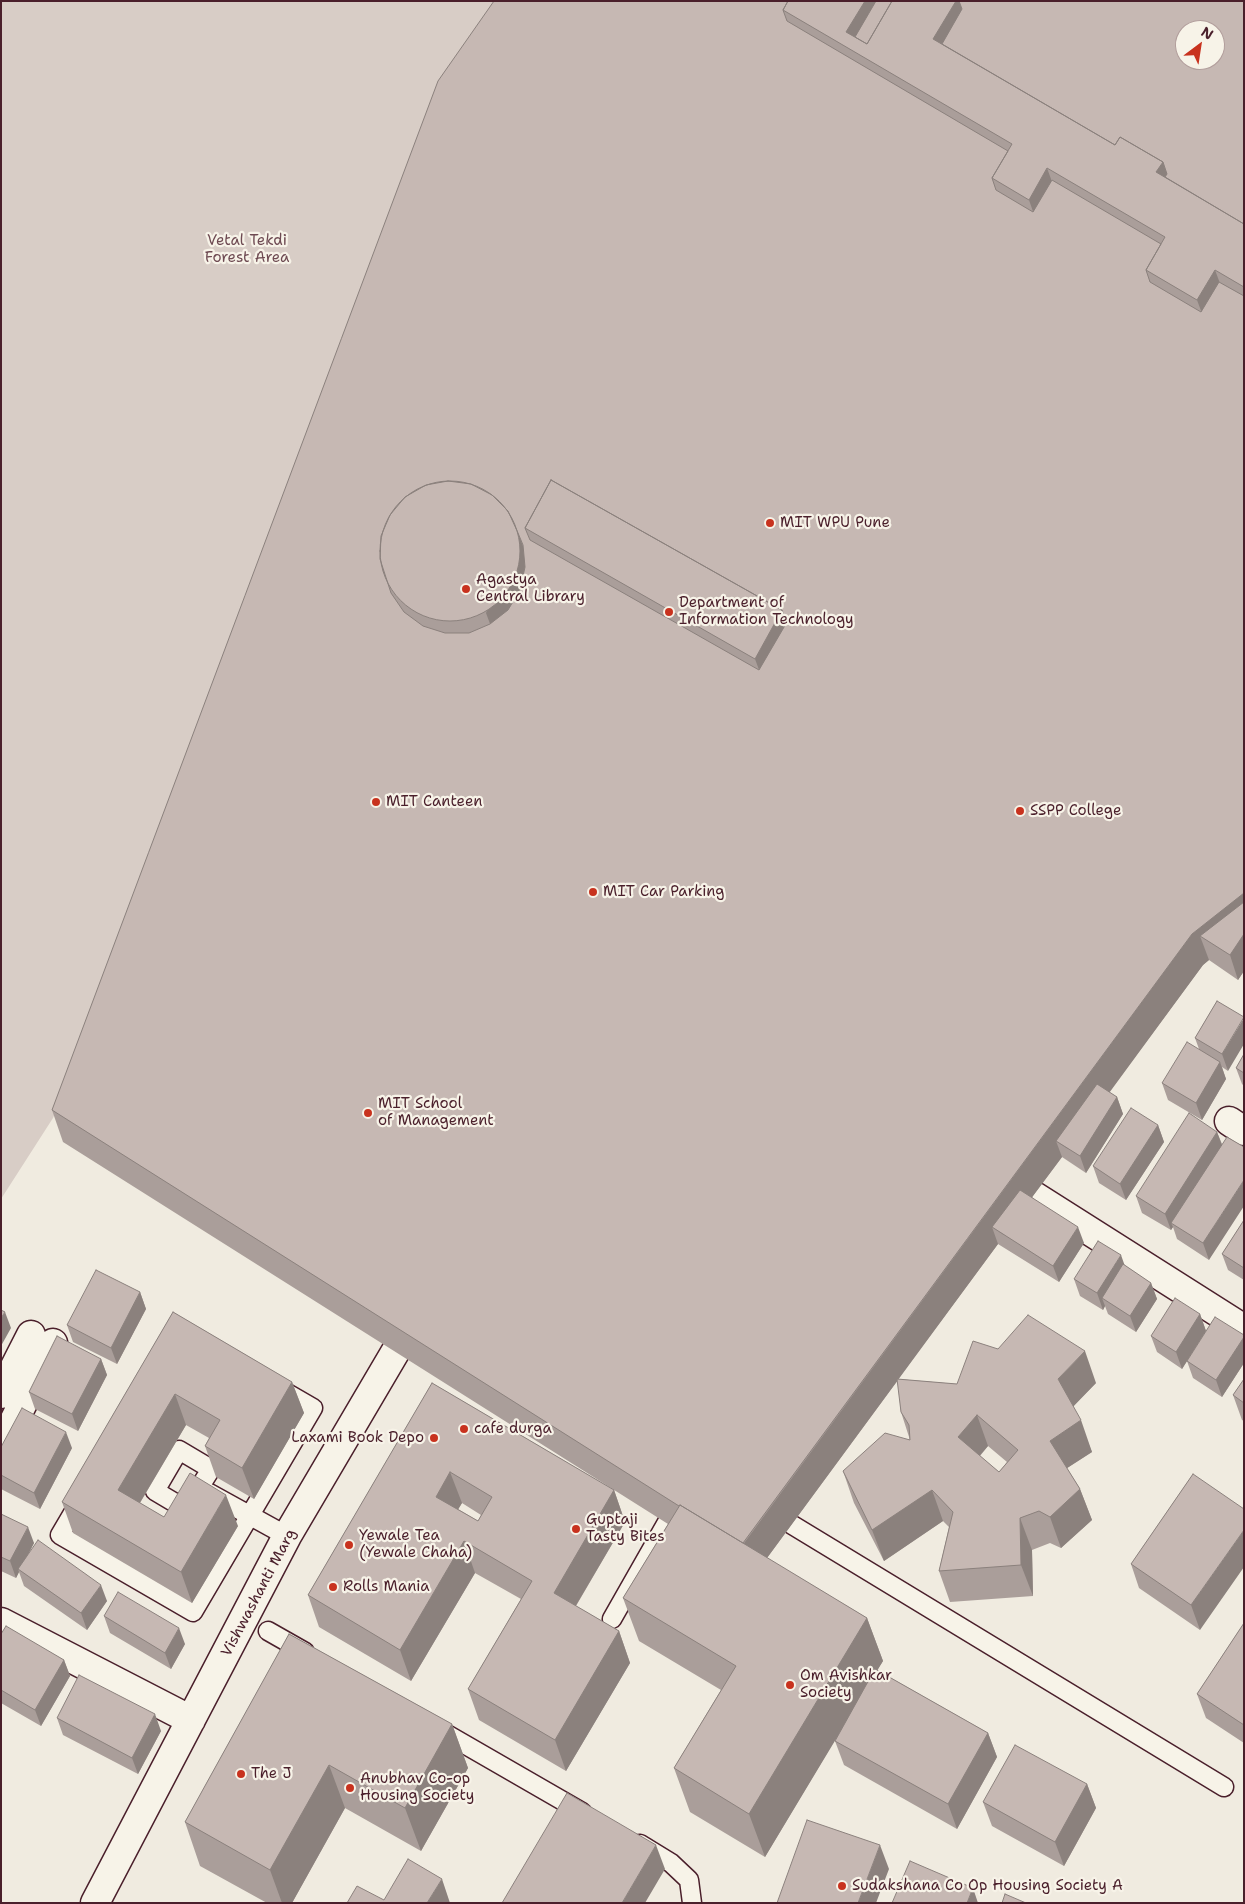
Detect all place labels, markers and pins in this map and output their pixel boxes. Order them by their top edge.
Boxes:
place label: MIT WPU Pune [780,514,890,532]
marker: MIT WPU Pune [764,517,776,529]
place label: Agastya Central Library [476,571,585,606]
marker: Agastya Central Library [460,583,472,595]
place label: Department of Information Technology [679,594,854,629]
marker: Department of Information Technology [663,606,675,618]
place label: MIT Canteen [386,793,482,811]
marker: MIT Canteen [370,796,382,808]
place label: SSPP College [1030,802,1121,820]
marker: SSPP College [1014,805,1026,817]
place label: MIT Car Parking [603,883,724,901]
marker: MIT Car Parking [587,886,599,898]
place label: MIT School of Management [378,1095,494,1130]
marker: MIT School of Management [362,1107,374,1119]
place label: cafe durga [474,1420,552,1438]
marker: cafe durga [458,1423,470,1435]
place label: Laxami Book Depo [291,1429,424,1447]
marker: Laxami Book Depo [428,1432,440,1444]
place label: Guptaji Tasty Bites [586,1511,665,1546]
marker: Guptaji Tasty Bites [570,1523,582,1535]
place label: Yewale Tea (Yewale Chaha) [359,1527,472,1562]
marker: Yewale Tea (Yewale Chaha) [343,1539,355,1551]
place label: Rolls Mania [343,1578,430,1596]
marker: Rolls Mania [327,1581,339,1593]
place label: Om Avishkar Society [800,1667,892,1702]
marker: Om Avishkar Society [784,1679,796,1691]
place label: The J [251,1765,291,1783]
marker: The J [235,1768,247,1780]
place label: Anubhav Co-op Housing Society [360,1770,474,1805]
marker: Anubhav Co-op Housing Society [344,1782,356,1794]
place label: Sudakshana Co Op Housing Society A [852,1877,1123,1895]
marker: Sudakshana Co Op Housing Society A [836,1880,848,1892]

